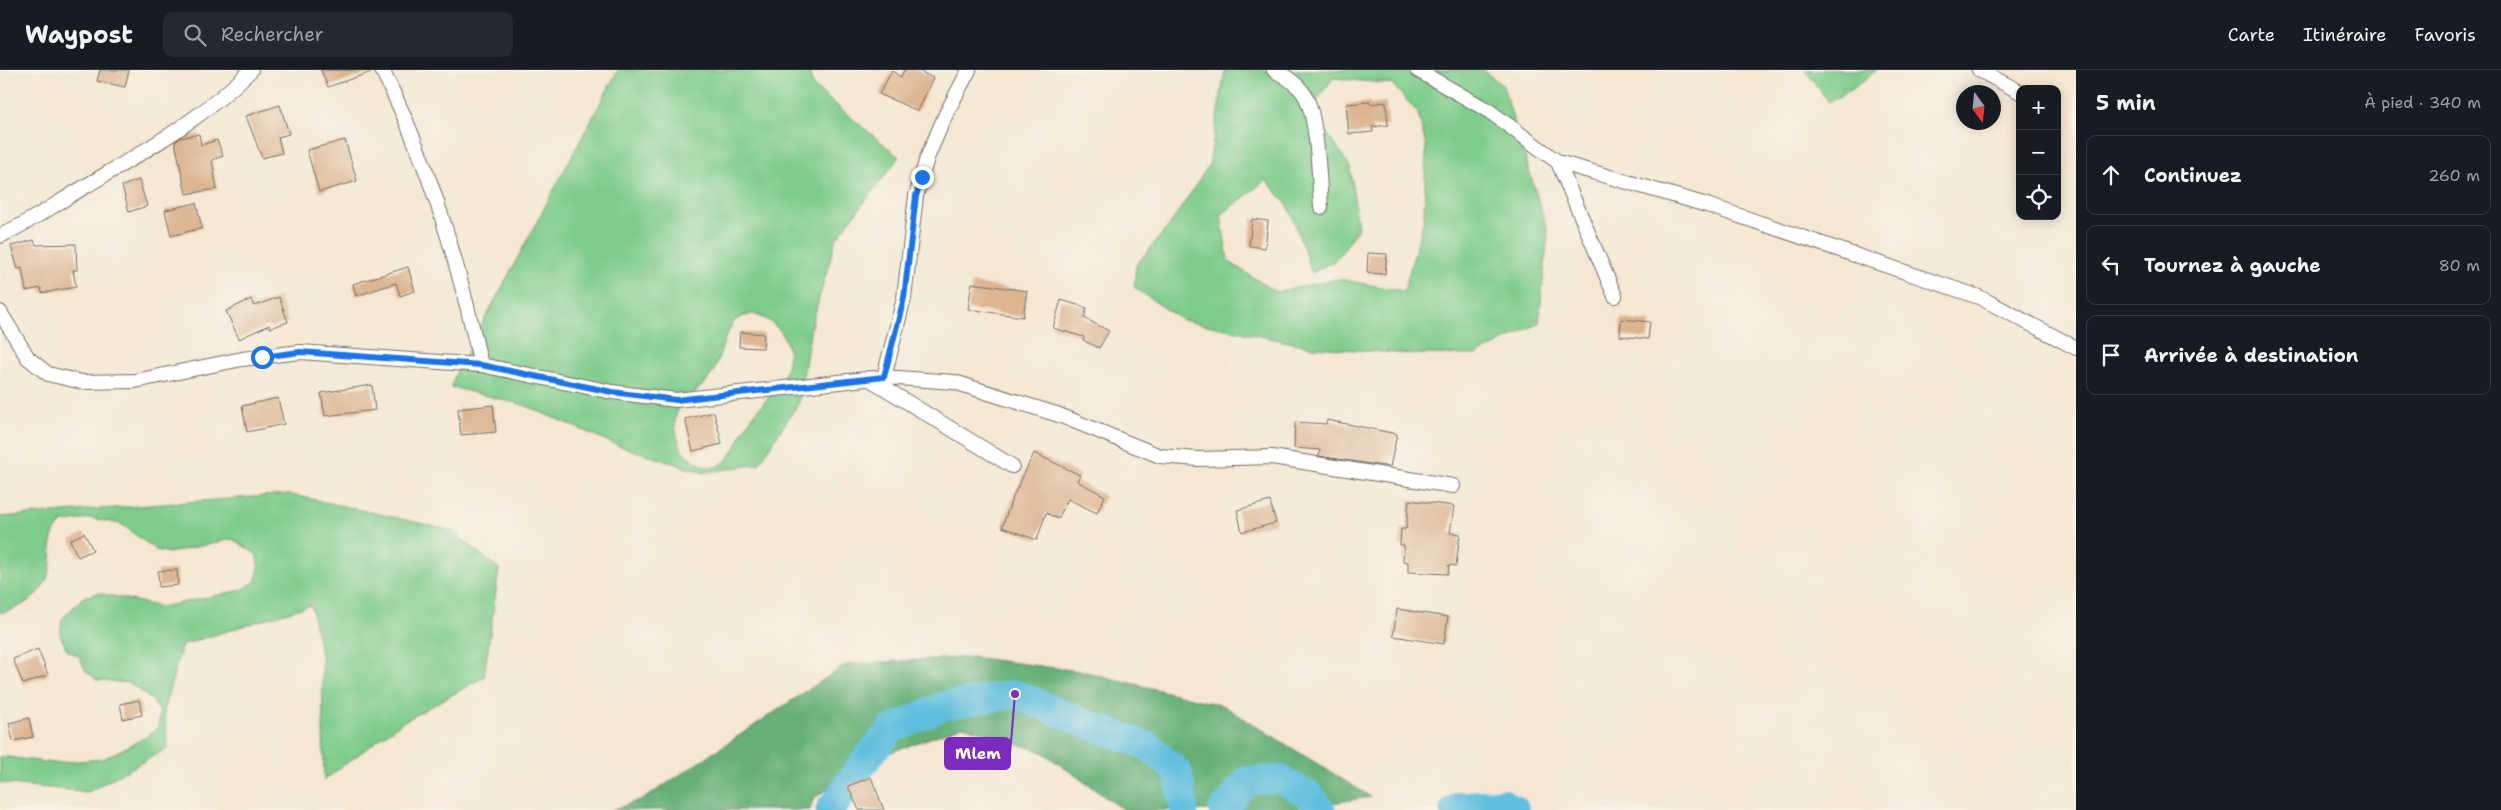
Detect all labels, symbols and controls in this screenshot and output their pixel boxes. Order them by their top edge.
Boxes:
search box [163,12,513,57]
text: Waypost [25,19,133,51]
icon: search [181,21,209,49]
text: Rechercher [221,22,323,47]
text: Carte [2228,23,2275,47]
text: Itinéraire [2303,23,2387,47]
text: Favoris [2415,23,2476,47]
north arrow [1956,85,2001,130]
map controls [2016,85,2061,220]
button: + [2016,85,2061,130]
text: 5 min [2096,89,2156,117]
text: À pied · 340 m [2364,92,2481,113]
button: − [2016,130,2061,175]
icon: ahead [2097,161,2125,189]
text: Continuez [2144,163,2242,188]
text: 260 m [2428,165,2480,186]
route end [911,166,934,189]
button: locate [2016,175,2061,220]
icon: left [2097,251,2125,279]
text: Tournez à gauche [2144,253,2321,278]
text: 80 m [2439,255,2480,276]
icon: arrive [2097,341,2125,369]
text: Arrivée à destination [2144,343,2358,368]
route start [251,346,274,369]
callout: Mlem [945,738,1010,769]
text: Mlem [955,743,1001,764]

